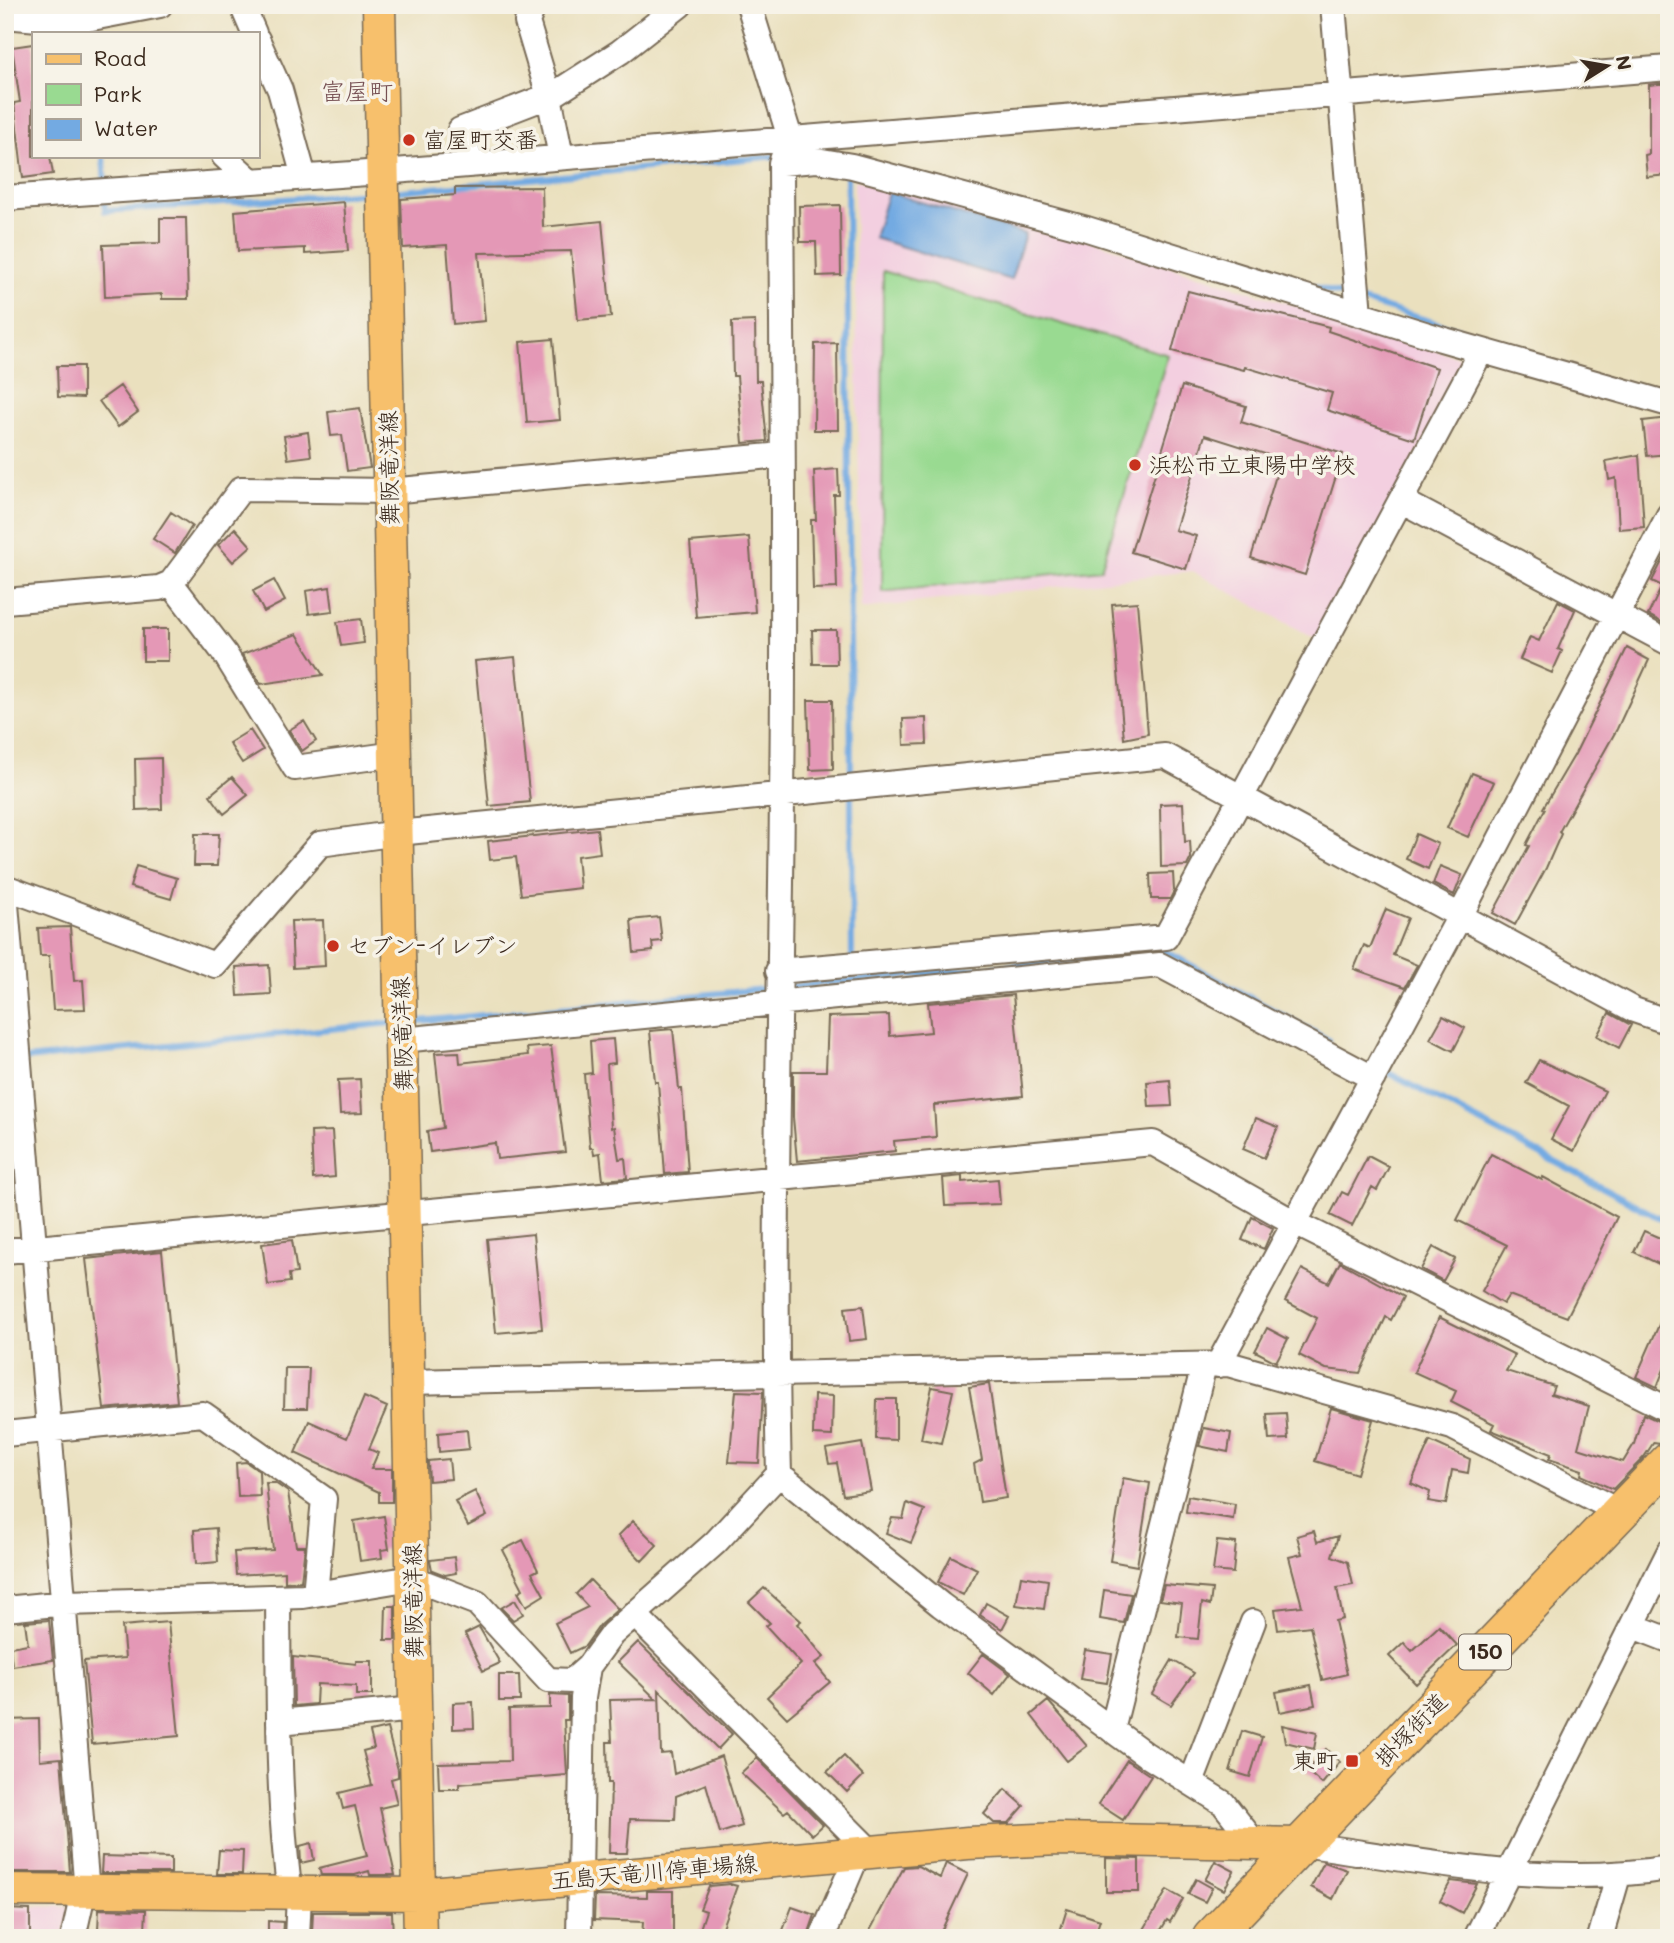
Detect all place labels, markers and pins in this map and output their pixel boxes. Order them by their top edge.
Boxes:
place label: 富屋町交番 [423,124,538,154]
marker: 富屋町交番 [401,132,417,148]
place label: 浜松市立東陽中学校 [1149,449,1356,479]
marker: 浜松市立東陽中学校 [1127,457,1143,473]
place label: セブン-イレブン [347,930,518,960]
marker: セブン-イレブン [325,938,341,954]
place label: 東町 [1292,1745,1338,1775]
marker: 東町 [1344,1753,1360,1769]

